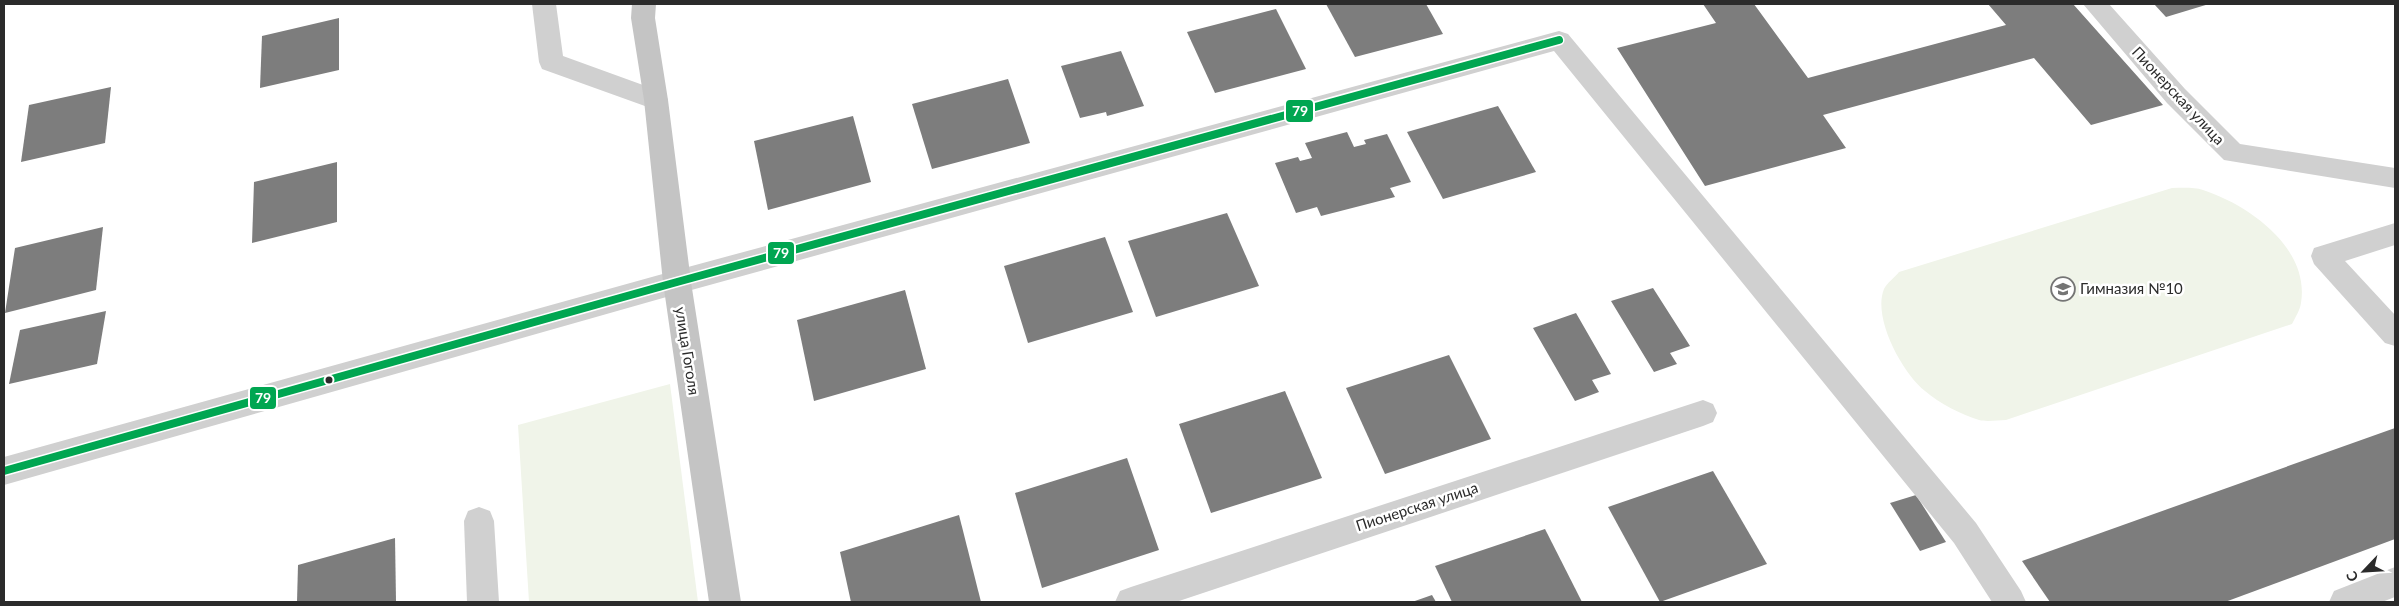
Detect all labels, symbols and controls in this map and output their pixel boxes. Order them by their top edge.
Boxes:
street label: Пионерская улица [2129,43,2229,148]
line badge: 79 [1285,99,1314,123]
text: 79 [1292,102,1308,119]
line badge: 79 [767,241,795,265]
text: 79 [773,244,789,261]
school or university icon: Гимназия №10 [2050,276,2076,302]
place label: Гимназия №10 [2080,279,2183,297]
street label: улица Гоголя [672,305,704,396]
unlabelled marker [324,375,334,385]
line badge: 79 [249,386,277,410]
text: 79 [255,389,271,406]
street label: Пионерская улица [1353,478,1480,534]
north arrow [2339,546,2389,596]
text: С [2342,568,2361,584]

